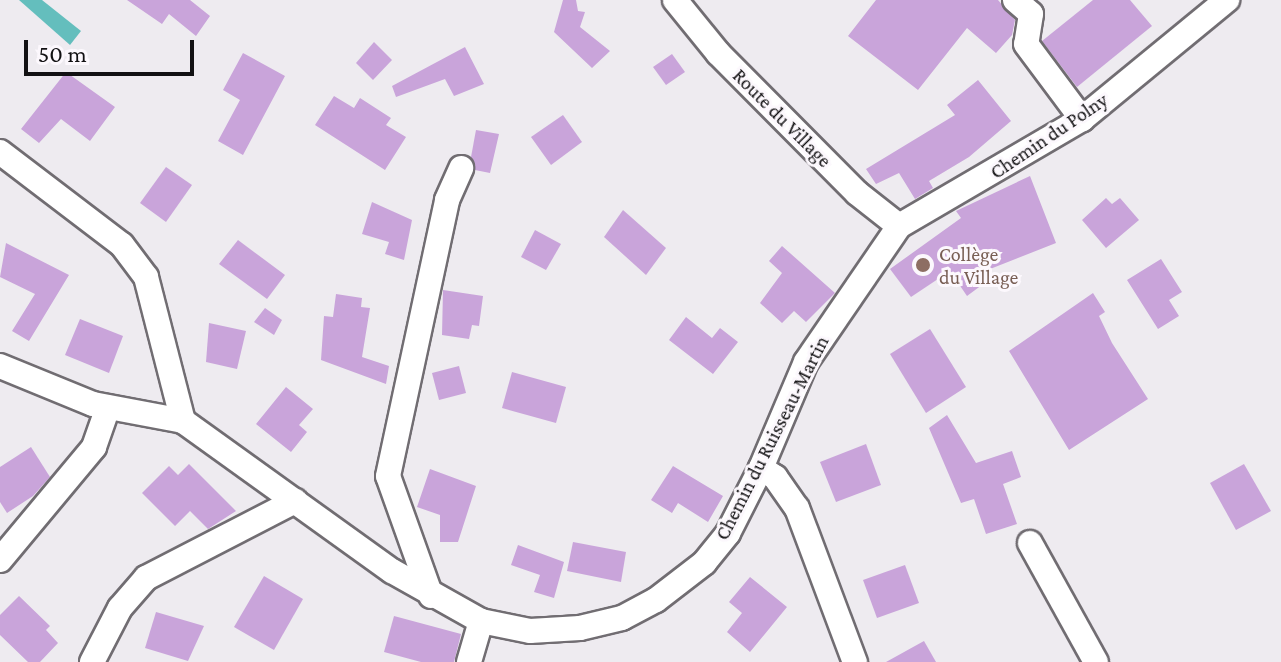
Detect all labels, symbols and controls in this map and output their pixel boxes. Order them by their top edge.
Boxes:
scale bar [28,24,198,74]
text: 50 m [38,40,87,67]
street label: Route du Village [728,64,836,172]
street label: Chemin du Polny [986,88,1112,184]
place label: Collège du Village [939,242,1018,289]
marker: Collège du Village [914,256,932,274]
street label: Chemin du Ruisseau-Martin [710,332,834,544]

